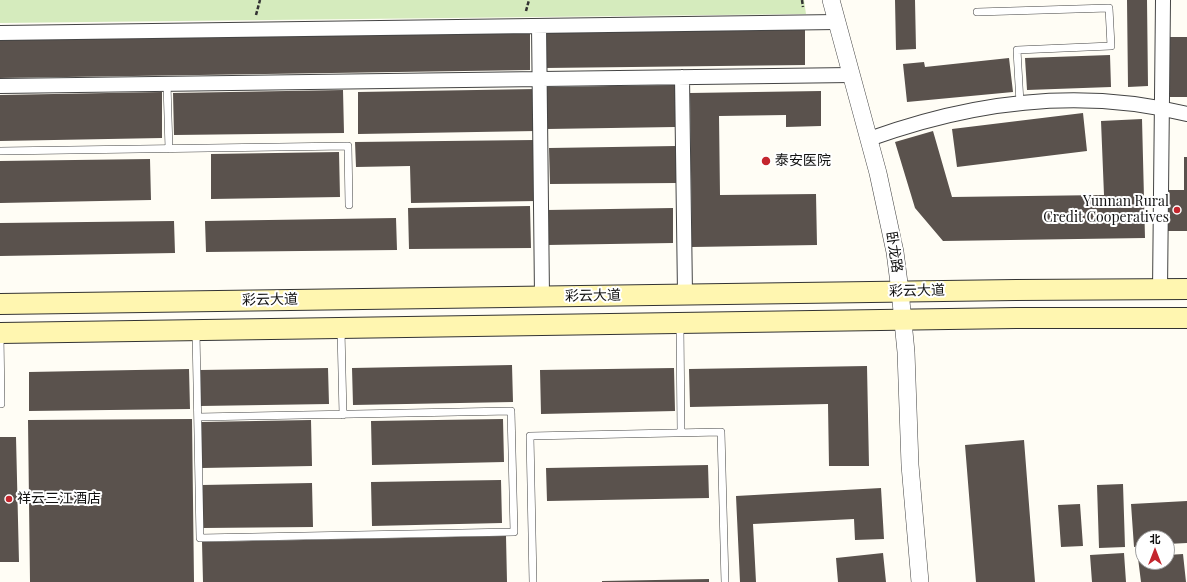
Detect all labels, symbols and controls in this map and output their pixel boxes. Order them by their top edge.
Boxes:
place label: 泰安医院 [775,153,831,169]
marker: 泰安医院 [760,155,772,167]
place label: Yunnan Rural Credit Cooperatives [1043,194,1169,226]
marker: Yunnan Rural Credit Cooperatives [1172,205,1182,215]
street label: 卧龙路 [882,230,906,274]
street label: 彩云大道 [889,282,945,300]
street label: 彩云大道 [565,287,621,305]
street label: 彩云大道 [242,291,298,309]
place label: 祥云三江酒店 [17,491,101,507]
marker: 祥云三江酒店 [4,494,14,504]
north arrow [1135,530,1175,570]
text: 北 [1150,531,1161,546]

